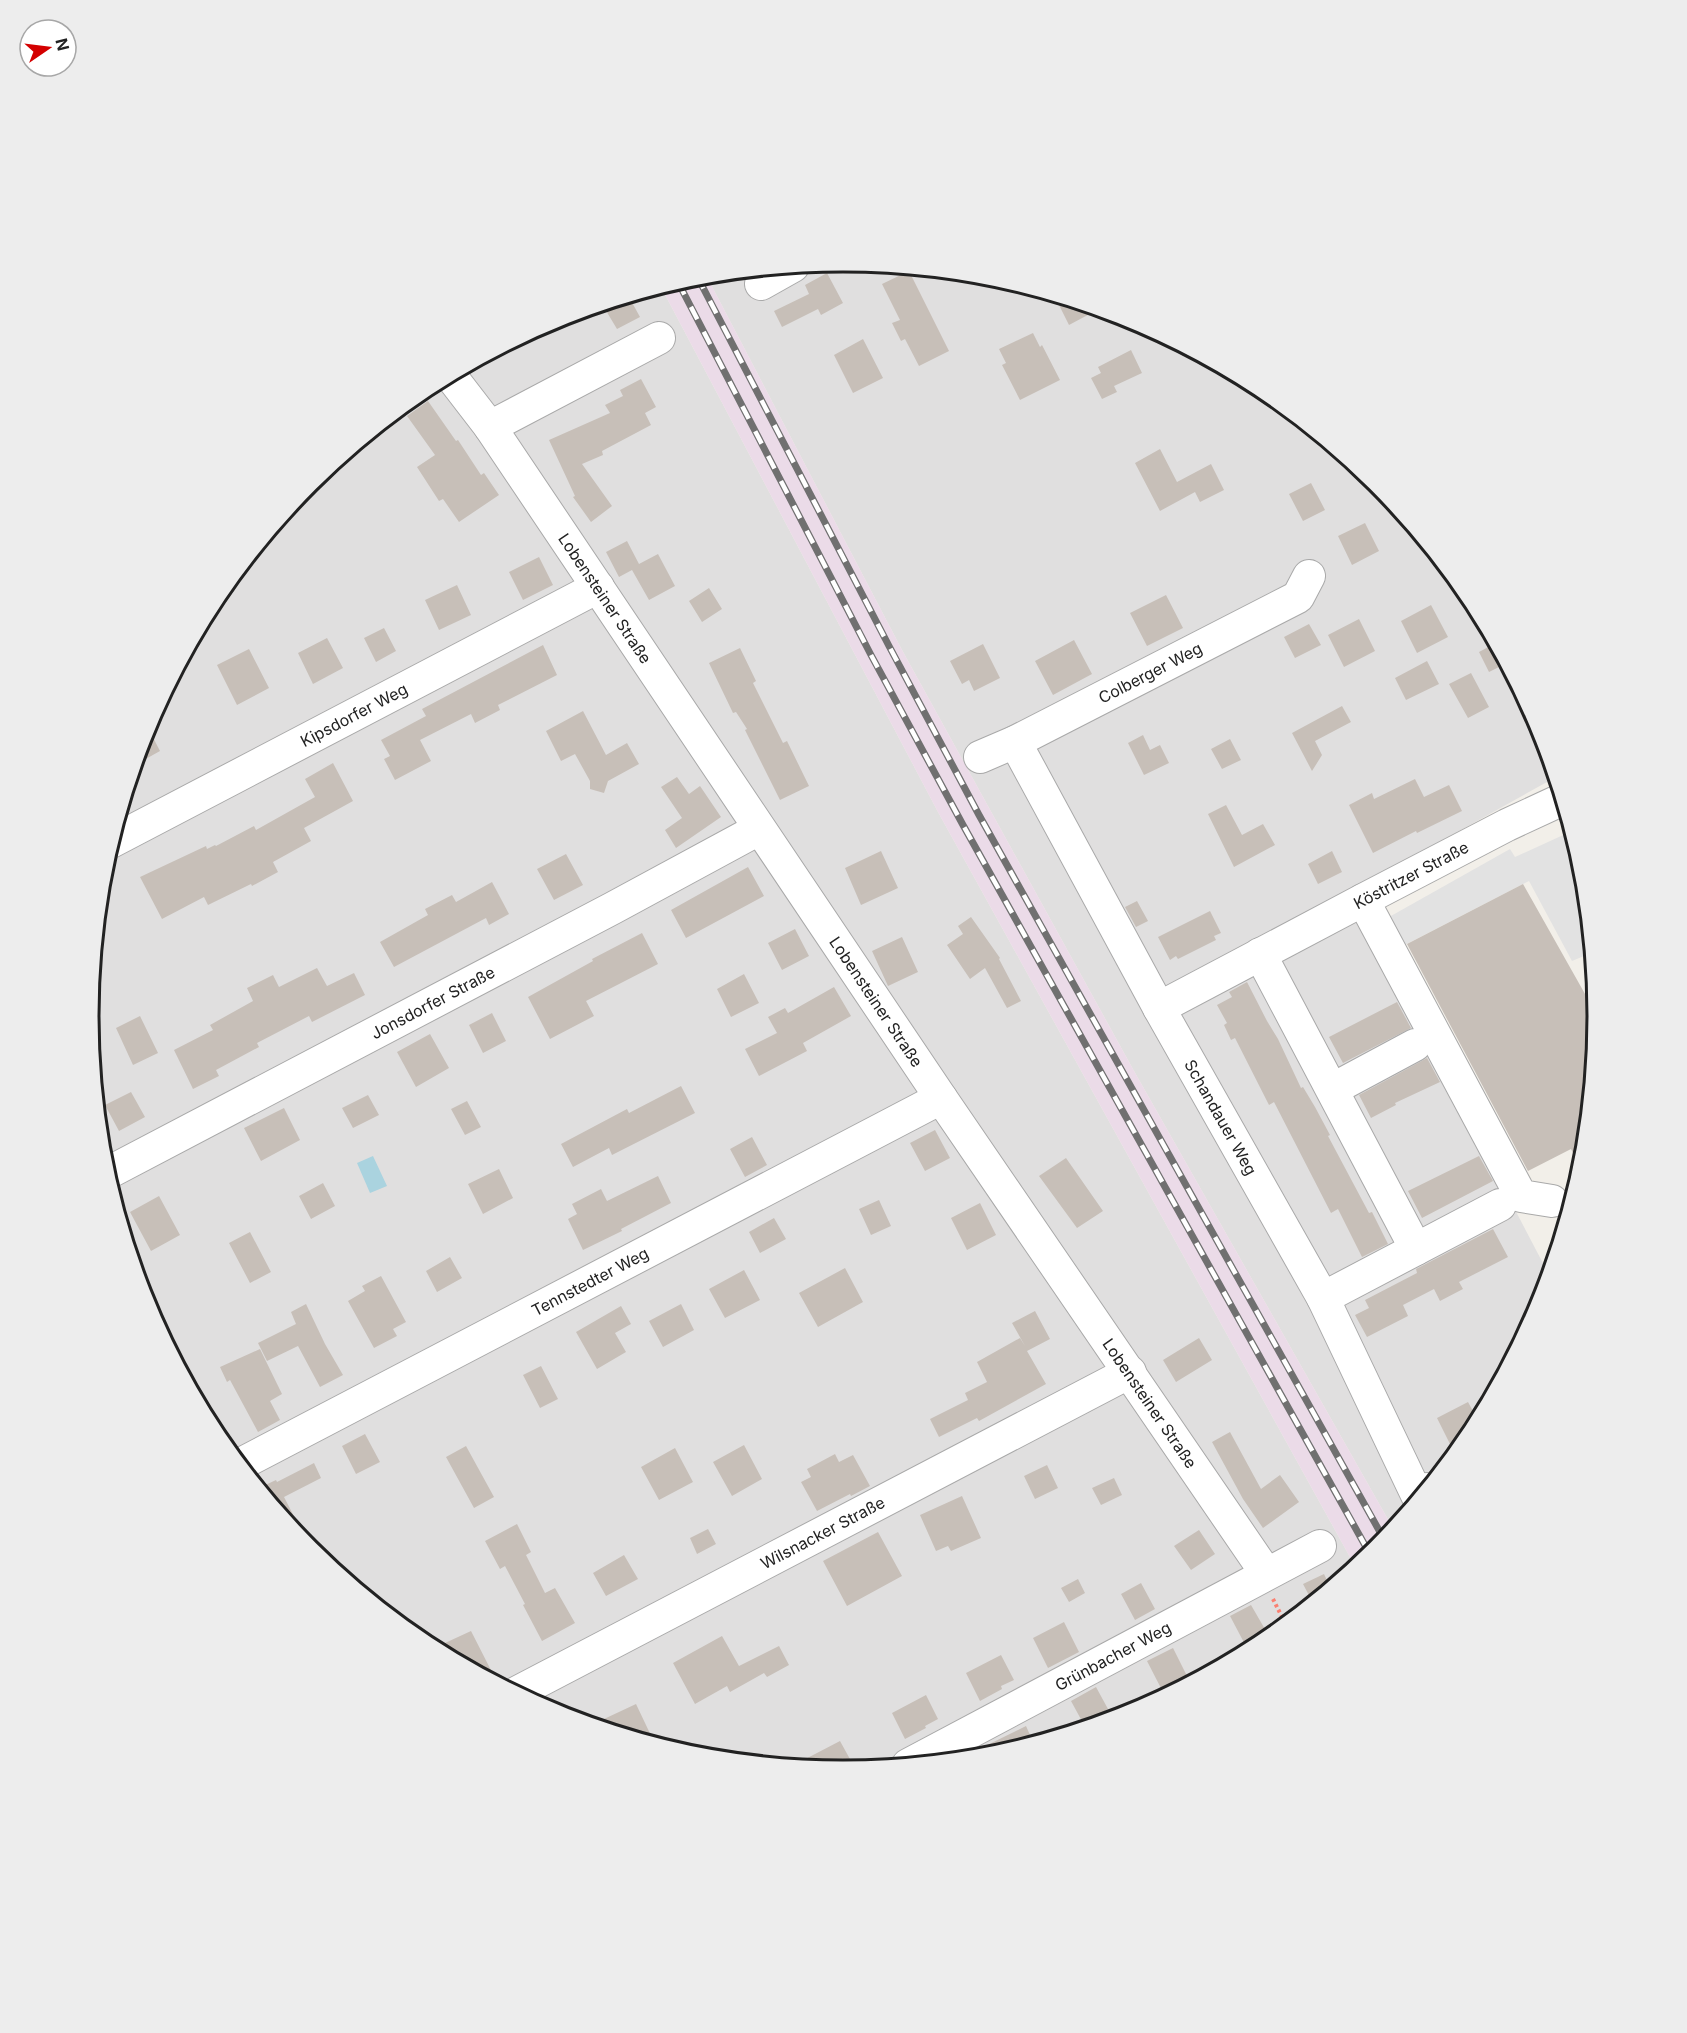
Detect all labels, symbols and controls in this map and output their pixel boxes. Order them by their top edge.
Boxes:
north arrow [18,18,78,78]
text: N [51,36,74,53]
street label: Lobensteiner Straße [554,529,656,667]
street label: Colberger Weg [1095,638,1205,708]
street label: Kipsdorfer Weg [297,679,411,751]
street label: Köstritzer Straße [1350,837,1472,913]
street label: Lobensteiner Straße [825,933,927,1071]
street label: Jonsdorfer Straße [367,962,498,1043]
street label: Schandauer Weg [1180,1056,1261,1179]
street label: Tennstedter Weg [528,1243,652,1320]
street label: Lobensteiner Straße [1098,1335,1201,1472]
street label: Wilsnacker Straße [757,1492,888,1573]
street label: Grünbacher Weg [1051,1617,1174,1695]

